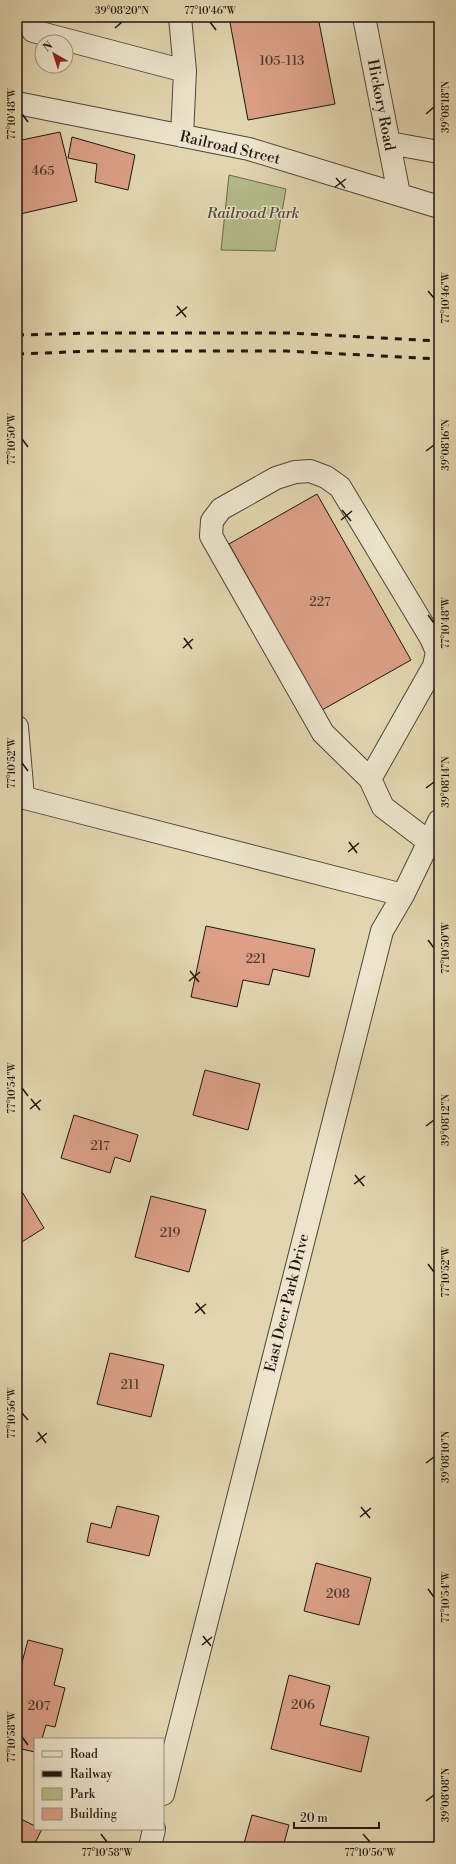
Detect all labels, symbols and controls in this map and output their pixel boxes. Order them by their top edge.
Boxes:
text: 39°08'20"N [95,5,150,17]
text: 77°10'46"W [184,5,237,17]
north arrow [34,34,74,74]
text: N [41,39,56,55]
house number: 105-113 [260,53,304,69]
street label: Hickory Road [363,58,399,153]
text: 39°08'18"N [440,81,452,133]
text: 77°10'48"W [6,87,18,140]
street label: Railroad Street [178,127,283,169]
house number: 465 [32,163,54,179]
park label: Railroad Park [206,204,300,223]
text: 77°10'46"W [440,271,452,324]
text: 77°10'50"W [6,412,18,465]
text: 39°08'16"N [440,419,452,471]
house number: 227 [309,594,331,610]
text: 77°10'48"W [440,596,452,649]
text: 77°10'52"W [6,737,18,788]
text: 39°08'14"N [440,756,452,808]
text: 77°10'50"W [440,921,452,974]
house number: 221 [246,951,267,967]
text: 77°10'54"W [6,1061,18,1114]
text: 39°08'12"N [440,1094,452,1146]
house number: 217 [90,1138,110,1154]
house number: 219 [160,1225,180,1241]
street label: East Deer Park Drive [261,1232,313,1374]
text: 77°10'52"W [440,1246,452,1297]
house number: 211 [120,1377,140,1393]
text: 77°10'56"W [6,1386,18,1439]
text: 39°08'10"N [440,1430,452,1483]
text: 77°10'54"W [440,1570,452,1623]
house number: 208 [326,1586,350,1602]
house number: 206 [291,1697,315,1713]
house number: 207 [28,1698,51,1714]
text: 77°10'58"W [6,1710,18,1763]
legend [34,1738,164,1830]
text: Road [70,1747,98,1762]
text: Railway [70,1767,112,1782]
text: 39°08'08"N [440,1767,452,1822]
text: Park [70,1787,96,1802]
scale bar [294,1804,379,1830]
text: Building [69,1807,118,1822]
text: 20 m [300,1811,328,1826]
text: 77°10'58"W [81,1847,134,1859]
text: 77°10'56"W [344,1847,397,1859]

